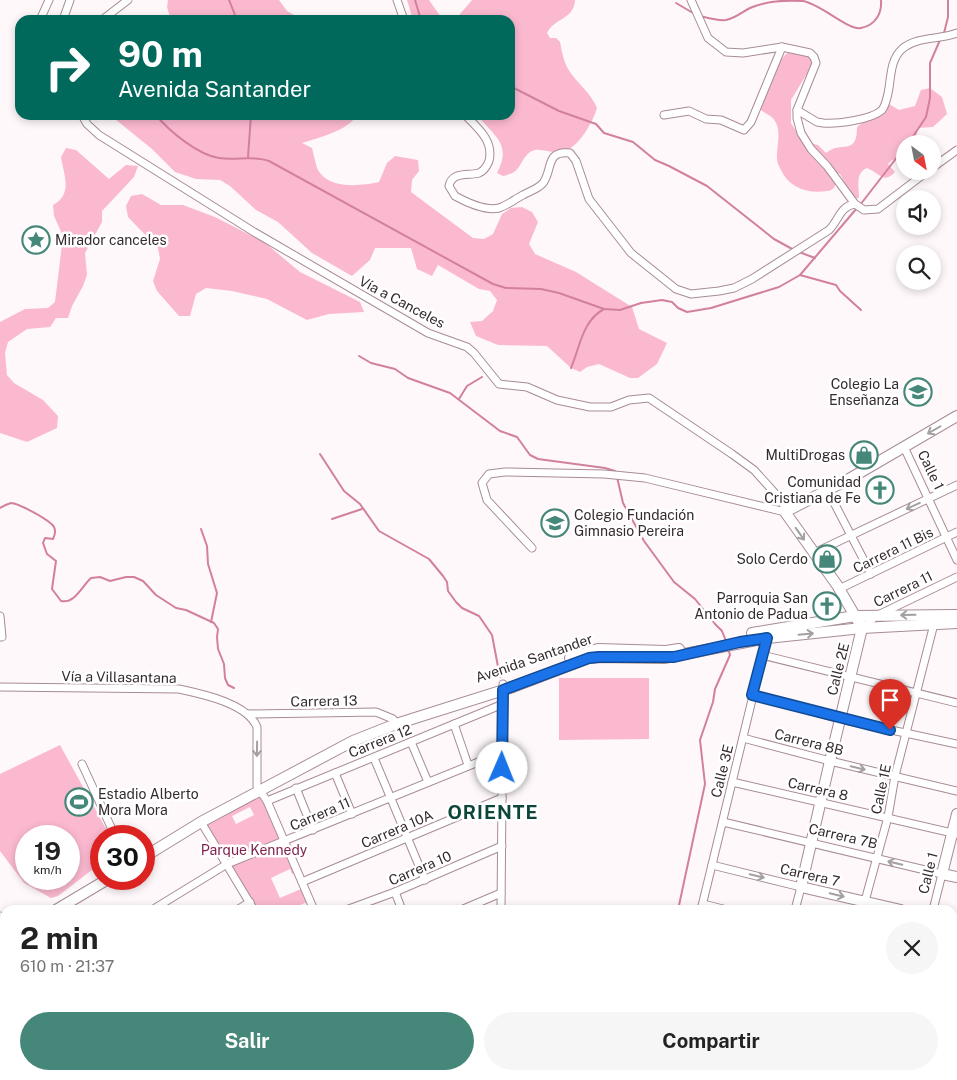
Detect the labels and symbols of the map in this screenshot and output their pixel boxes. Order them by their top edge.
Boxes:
north arrow [896,135,941,180]
place icon: Mirador canceles [21,225,51,255]
place label: Mirador canceles [55,232,167,248]
street label: Vía a Canceles [356,273,448,331]
place label: Colegio La Enseñanza [829,376,899,408]
school or university icon: Colegio La Enseñanza [903,377,933,407]
one-way arrow [927,425,941,435]
shop icon: MultiDrogas [849,440,879,470]
place label: MultiDrogas [766,447,845,463]
street label: Calle 1 [915,448,947,492]
place label: Comunidad Cristiana de Fe [764,474,861,506]
church icon: Comunidad Cristiana de Fe [865,475,895,505]
one-way arrow [906,501,921,511]
place label: Colegio Fundación Gimnasio Pereira [574,507,694,539]
school or university icon: Colegio Fundación Gimnasio Pereira [540,508,570,538]
street label: Carrera 11 Bis [850,524,936,576]
one-way arrow [795,527,805,541]
shop icon: Solo Cerdo [812,544,842,574]
place label: Solo Cerdo [736,551,808,567]
street label: Carrera 11 [871,568,935,610]
place label: Parroquia San Antonio de Padua [694,590,808,622]
church icon: Parroquia San Antonio de Padua [812,591,842,621]
one-way arrow [901,610,917,620]
one-way arrow [798,629,814,639]
street label: Avenida Santander [473,630,595,686]
street label: Calle 2E [824,641,852,697]
street label: Vía a Villasantana [61,668,177,686]
pin [869,679,911,730]
street label: Carrera 13 [290,692,358,710]
street label: Carrera 12 [346,721,414,761]
street label: Carrera 8B [773,726,845,758]
one-way arrow [252,740,262,757]
position arrow [475,741,527,793]
street label: Calle 3E [708,743,736,799]
street label: Calle 1E [868,762,894,816]
one-way arrow [850,764,866,773]
street label: Carrera 8 [786,774,850,804]
place label: Estadio Alberto Mora Mora [98,786,199,818]
sports icon: Estadio Alberto Mora Mora [64,787,94,817]
street label: Carrera 11 [288,794,352,834]
district label: ORIENTE [447,801,539,823]
street label: Carrera 10A [359,807,435,851]
street label: Carrera 7B [807,820,879,852]
speed limit sign: 30 [90,825,155,890]
park label: Parque Kennedy [201,842,308,858]
street label: Carrera 10 [386,848,454,888]
street label: Calle 1 [915,851,941,895]
one-way arrow [887,858,903,867]
street label: Carrera 7 [779,860,841,890]
one-way arrow [748,872,764,881]
one-way arrow [829,891,845,900]

